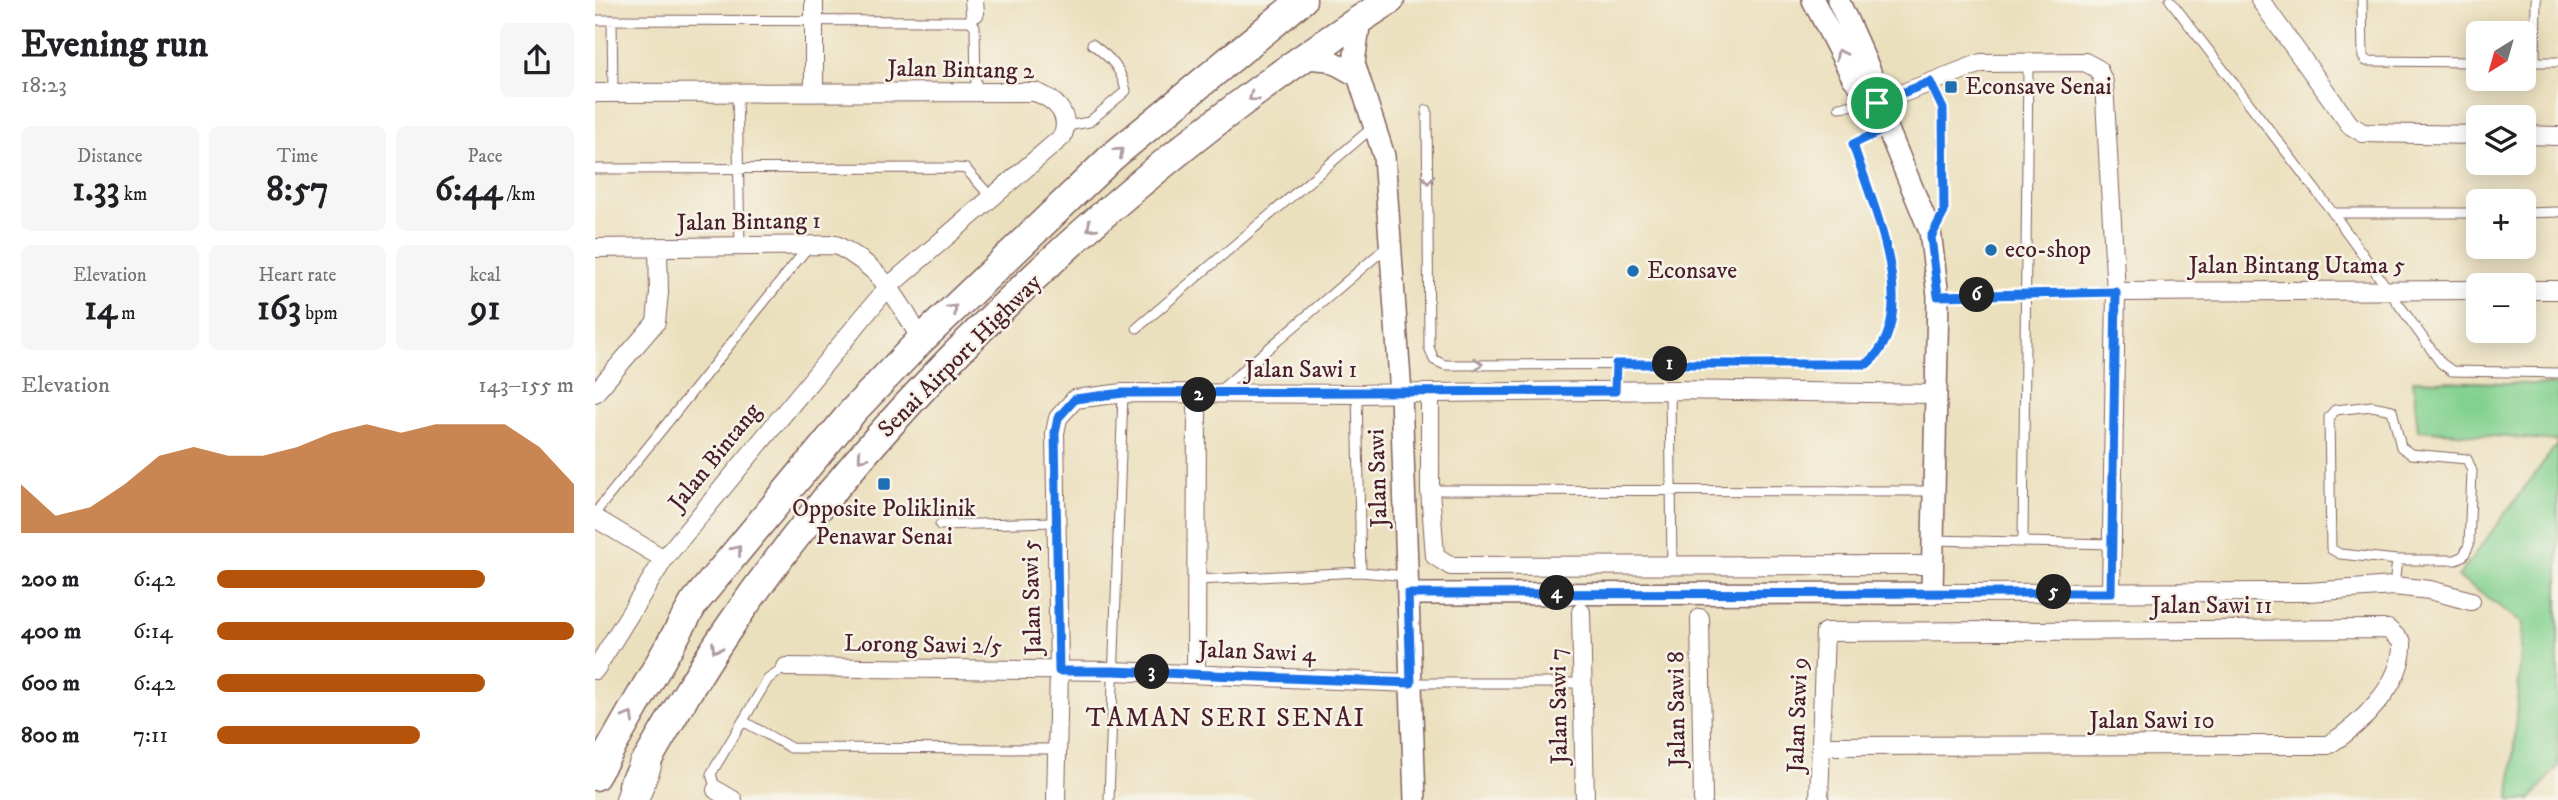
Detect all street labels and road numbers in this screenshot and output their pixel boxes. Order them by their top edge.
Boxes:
street label: Jalan Bintang 2 [885,54,1035,86]
street label: Jalan Bintang 1 [675,206,821,238]
street label: Jalan Bintang Utama 5 [2187,251,2405,281]
street label: Senai Airport Highway [872,267,1049,444]
street label: Jalan Sawi 1 [1243,355,1357,385]
street label: Jalan Bintang [661,397,768,519]
street label: Jalan Sawi [1361,428,1395,530]
street label: Jalan Sawi 5 [1015,539,1049,657]
street label: Jalan Sawi 11 [2149,591,2273,621]
street label: Lorong Sawi 2/5 [844,629,1003,661]
street label: Jalan Sawi 4 [1196,635,1317,669]
street label: Jalan Sawi 7 [1543,648,1575,766]
street label: Jalan Sawi 8 [1661,651,1693,769]
street label: Jalan Sawi 9 [1781,657,1815,775]
street label: Jalan Sawi 10 [2087,706,2215,736]

